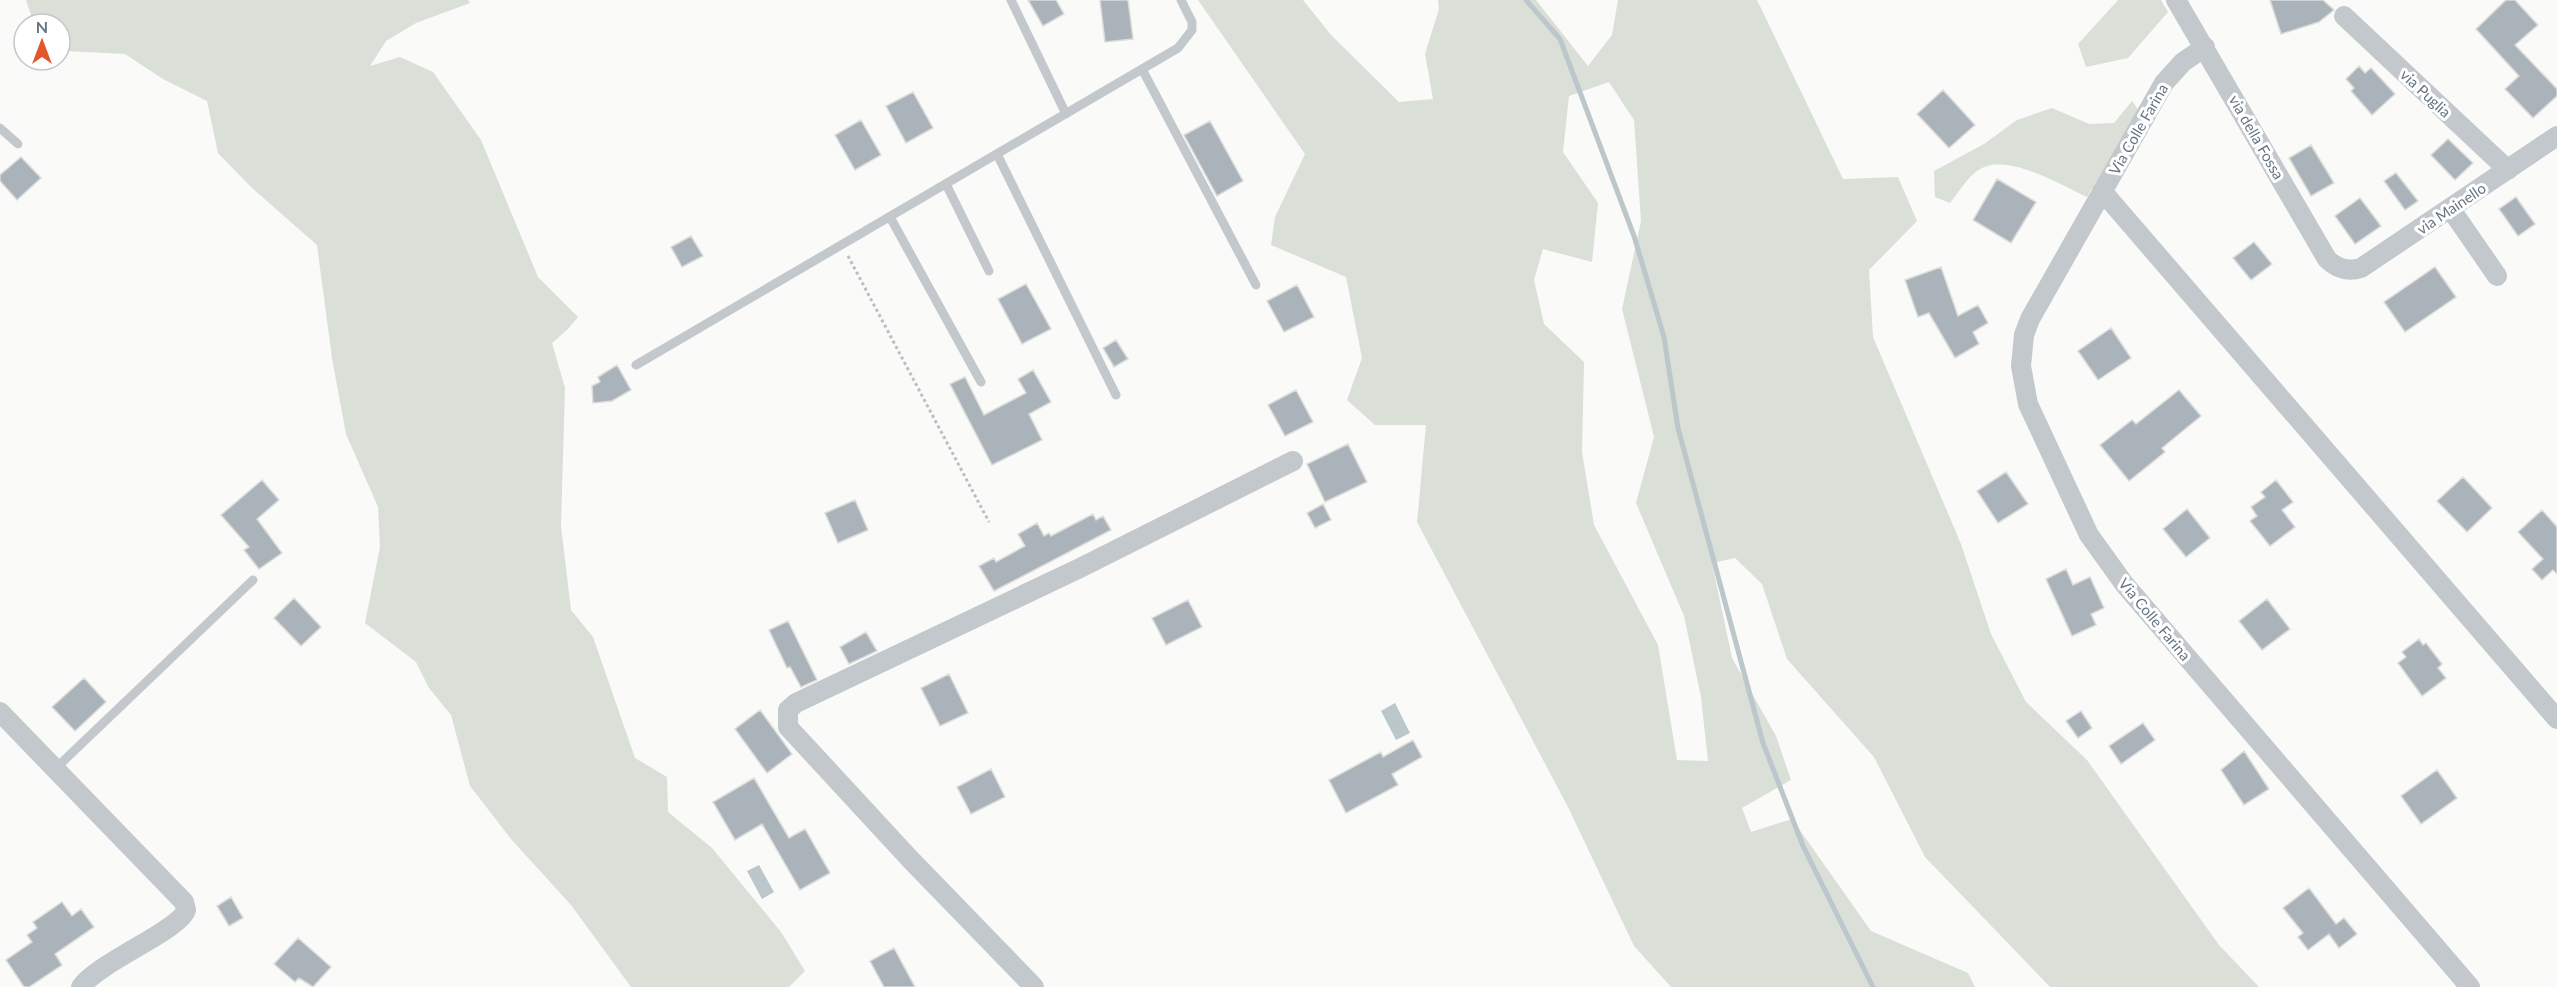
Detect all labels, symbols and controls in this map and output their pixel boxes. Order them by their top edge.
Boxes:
north arrow [12,12,72,72]
text: N [36,17,48,36]
street label: via Puglia [2397,65,2455,121]
street label: Via Colle Farina [2105,80,2171,178]
street label: via della Fossa [2226,92,2288,182]
street label: via Mainello [2413,178,2489,238]
street label: Via Colle Farina [2115,574,2195,664]

